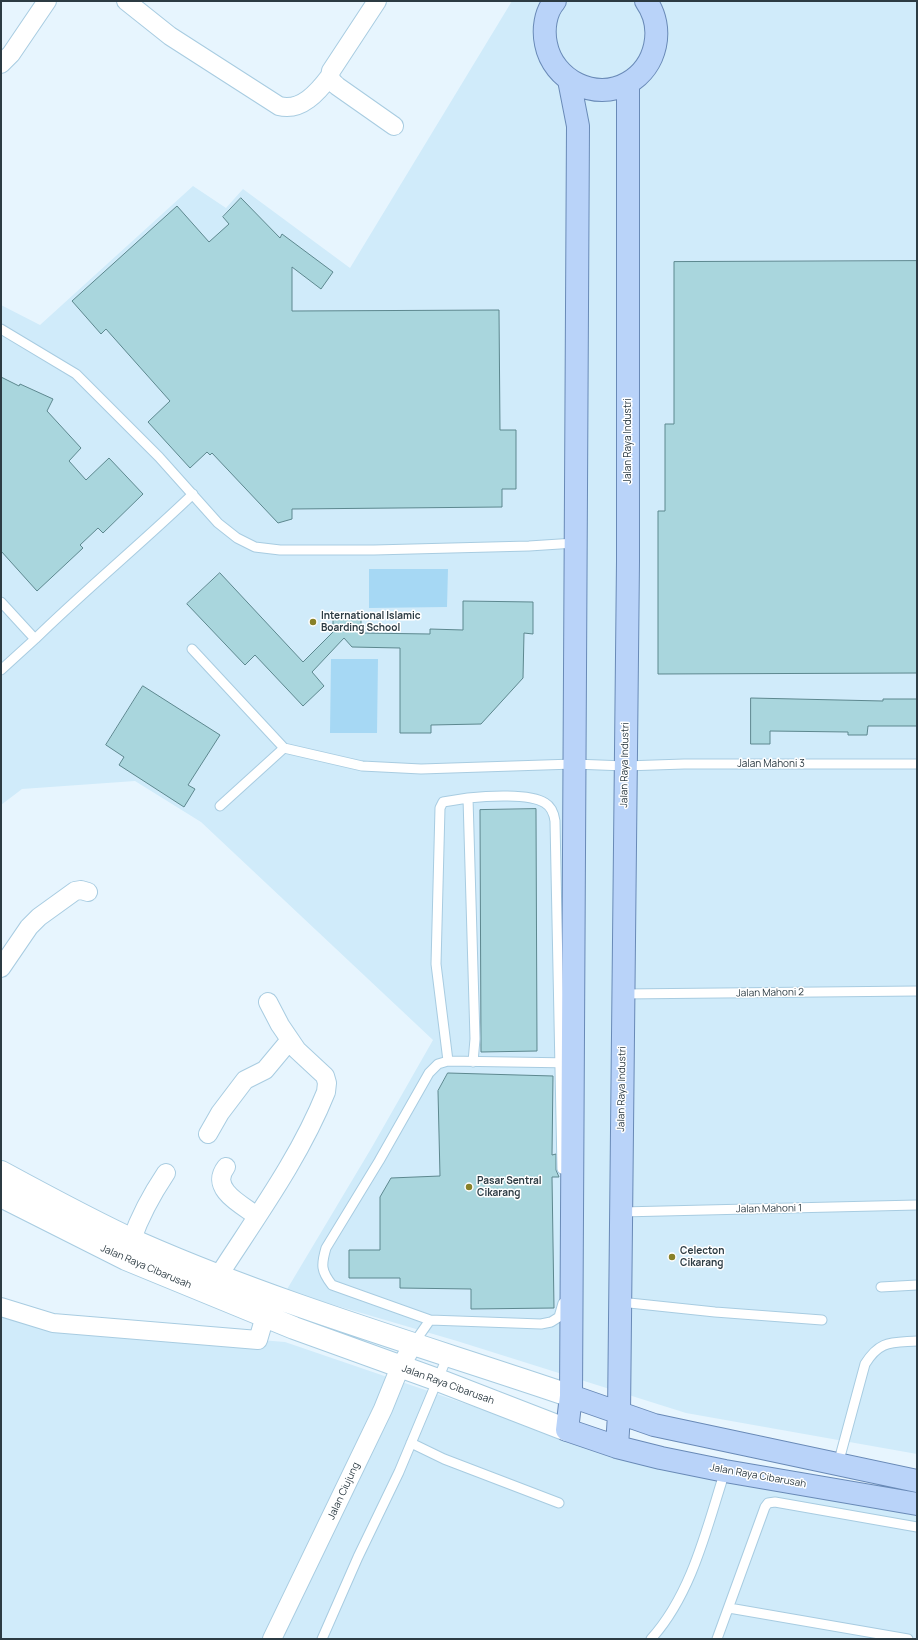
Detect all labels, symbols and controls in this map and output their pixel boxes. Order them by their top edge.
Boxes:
street label: Jalan Raya Industri [622,398,634,484]
place label: International Islamic Boarding School [321,610,421,634]
marker: International Islamic Boarding School [308,617,318,627]
street label: Jalan Raya Industri [618,722,632,808]
street label: Jalan Mahoni 3 [737,758,805,770]
street label: Jalan Mahoni 2 [736,986,804,1000]
street label: Jalan Raya Industri [615,1046,629,1132]
place label: Pasar Sentral Cikarang [477,1175,542,1198]
marker: Pasar Sentral Cikarang [464,1182,474,1192]
street label: Jalan Mahoni 1 [736,1202,802,1216]
street label: Jalan Raya Cibarusah [99,1242,193,1292]
place label: Celecton Cikarang [680,1245,724,1268]
marker: Celecton Cikarang [667,1252,677,1262]
street label: Jalan Raya Cibarusah [400,1363,496,1407]
street label: Jalan Ciujung [326,1460,362,1522]
street label: Jalan Raya Cibarusah [709,1462,807,1490]

